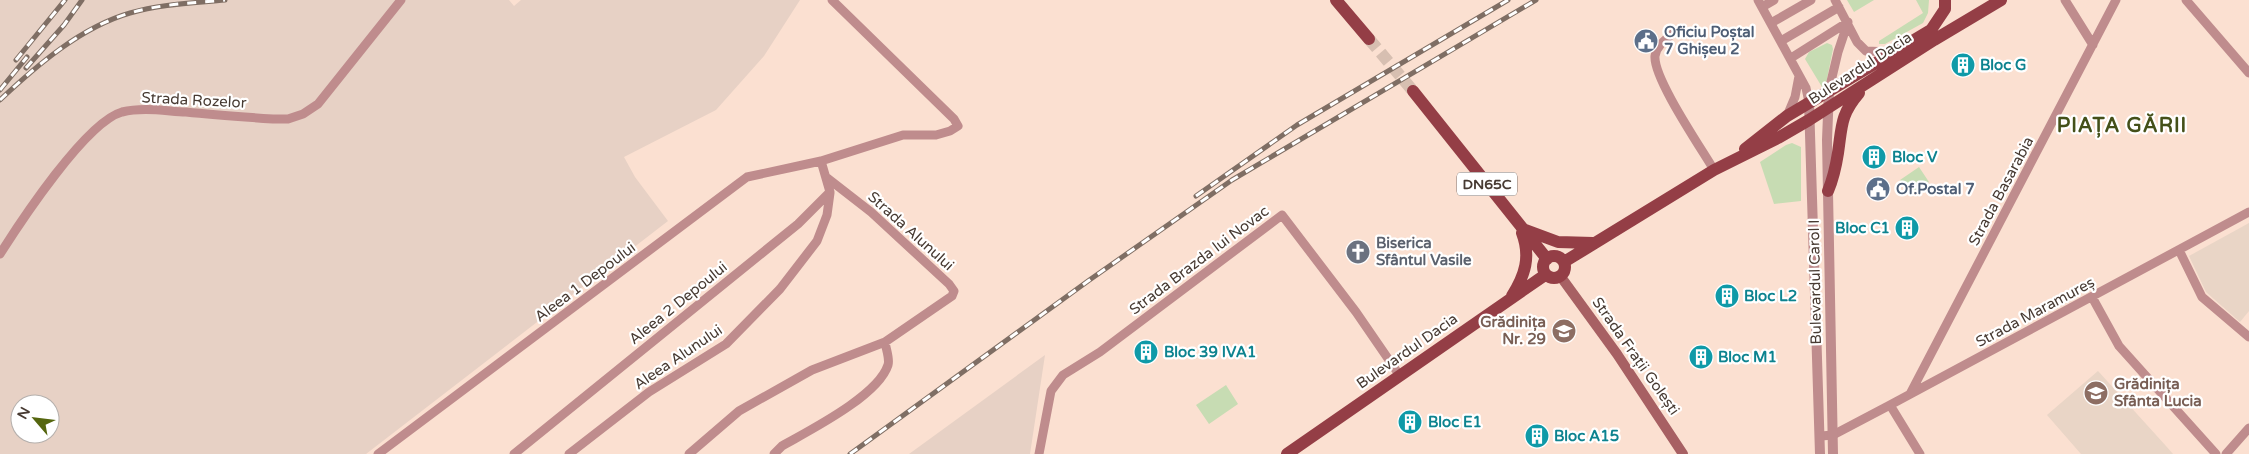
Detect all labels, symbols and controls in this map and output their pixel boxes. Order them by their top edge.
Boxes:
place label: Oficiu Poștal 7 Ghișeu 2 [1664,23,1755,59]
public building icon: Oficiu Poștal 7 Ghișeu 2 [1633,28,1659,54]
street label: Bulevardul Dacia [1805,28,1915,108]
building icon: Bloc G [1950,52,1976,78]
place label: Bloc G [1980,56,2026,74]
street label: Strada Rozelor [141,88,247,112]
district label: PIAȚA GĂRII [2057,113,2187,138]
street label: Strada Basarabia [1965,133,2037,249]
building icon: Bloc V [1861,144,1887,170]
place label: Bloc V [1892,148,1938,166]
road number: DN65C [1457,172,1517,195]
public building icon: Of.Postal 7 [1865,176,1891,202]
place label: Of.Postal 7 [1896,180,1975,198]
street label: Strada Alunului [864,188,958,274]
street label: Strada Brazda lui Novac [1126,202,1272,318]
building icon: Bloc C1 [1894,215,1920,241]
street label: Bulevardul Carol I [1805,219,1825,345]
place label: Bloc C1 [1835,219,1890,237]
place label: Biserica Sfântul Vasile [1376,234,1472,269]
street label: Aleea 1 Depoului [531,238,639,326]
church icon: Biserica Sfântul Vasile [1345,239,1371,265]
street label: Aleea 2 Depoului [625,258,731,348]
street label: Strada Maramureș [1973,273,2097,351]
building icon: Bloc L2 [1714,283,1740,309]
place label: Bloc L2 [1744,287,1797,305]
street label: Strada Frații Golești [1589,294,1683,418]
street label: Bulevardul Dacia [1353,309,1461,393]
place label: Grădinița Nr. 29 [1480,313,1546,348]
school or university icon: Grădinița Nr. 29 [1551,318,1577,344]
street label: Aleea Alunului [630,321,726,393]
building icon: Bloc 39 IVA1 [1133,339,1159,365]
place label: Bloc 39 IVA1 [1164,343,1256,361]
building icon: Bloc M1 [1688,344,1714,370]
place label: Bloc M1 [1718,348,1777,366]
place label: Grădinița Sfânta Lucia [2114,375,2202,410]
school or university icon: Grădinița Sfânta Lucia [2083,380,2109,406]
north arrow [10,394,60,444]
text: N [14,404,34,422]
building icon: Bloc E1 [1397,409,1423,435]
place label: Bloc E1 [1428,413,1482,431]
building icon: Bloc A15 [1524,423,1550,449]
place label: Bloc A15 [1554,427,1619,445]

